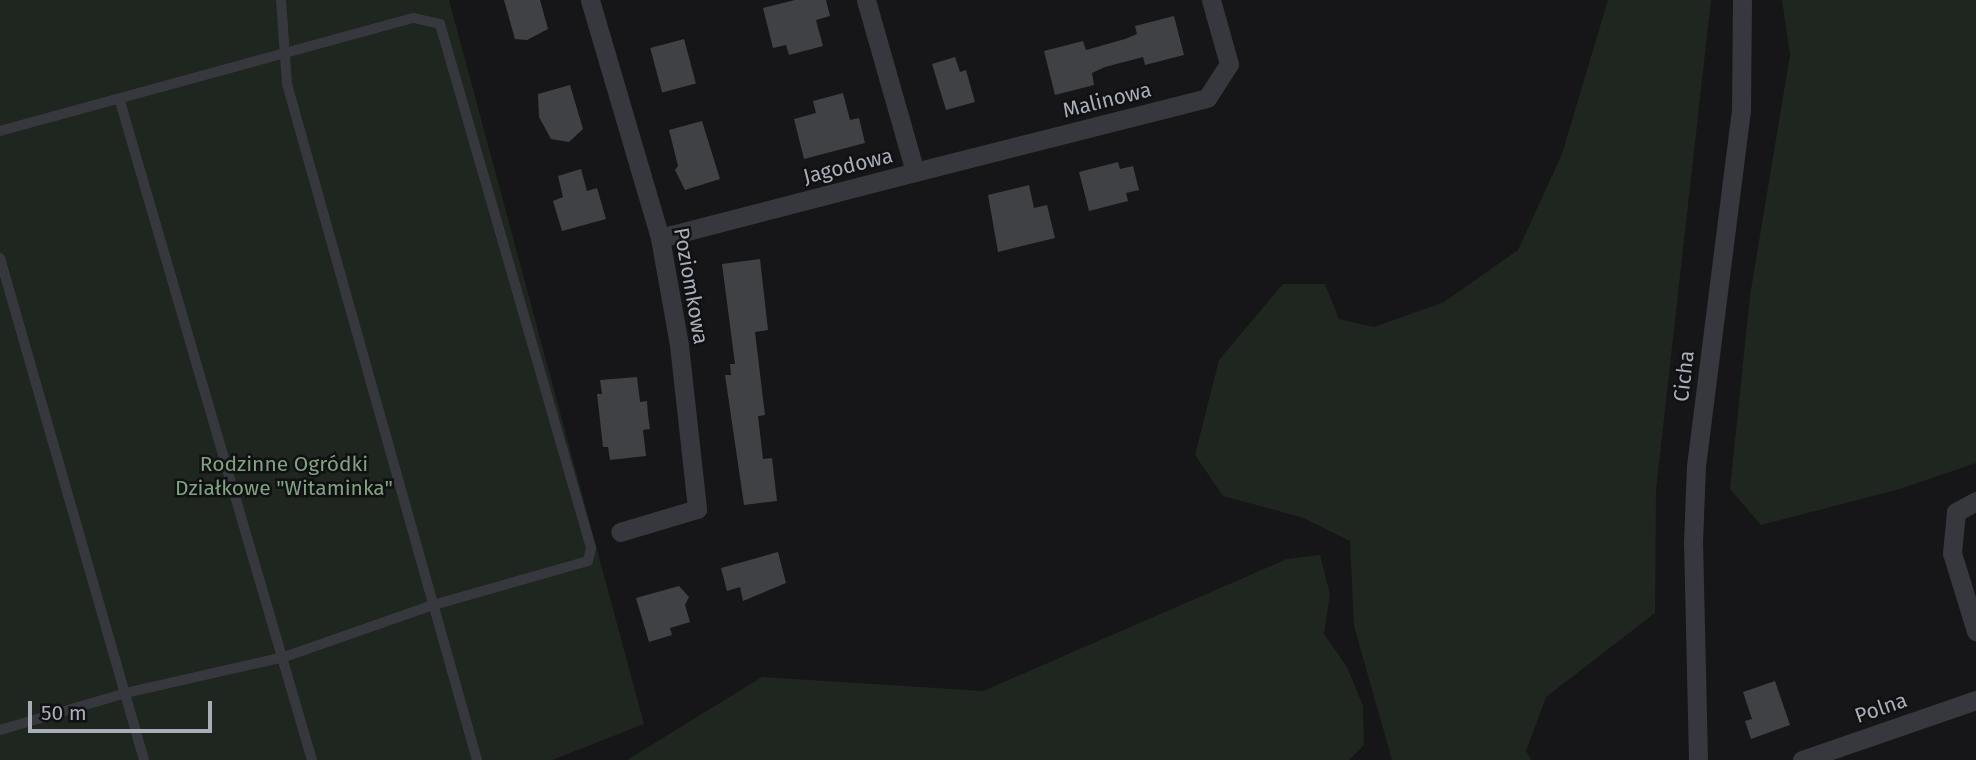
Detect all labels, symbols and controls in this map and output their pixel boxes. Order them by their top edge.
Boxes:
street label: Malinowa [1060,77,1154,123]
street label: Jagodowa [801,143,895,189]
street label: Poziomkowa [668,226,714,346]
street label: Cicha [1668,349,1700,403]
park label: Rodzinne Ogródki Działkowe "Witaminka" [175,451,393,501]
scale bar [32,686,215,730]
street label: Polna [1852,687,1910,729]
text: 50 m [41,700,87,726]

